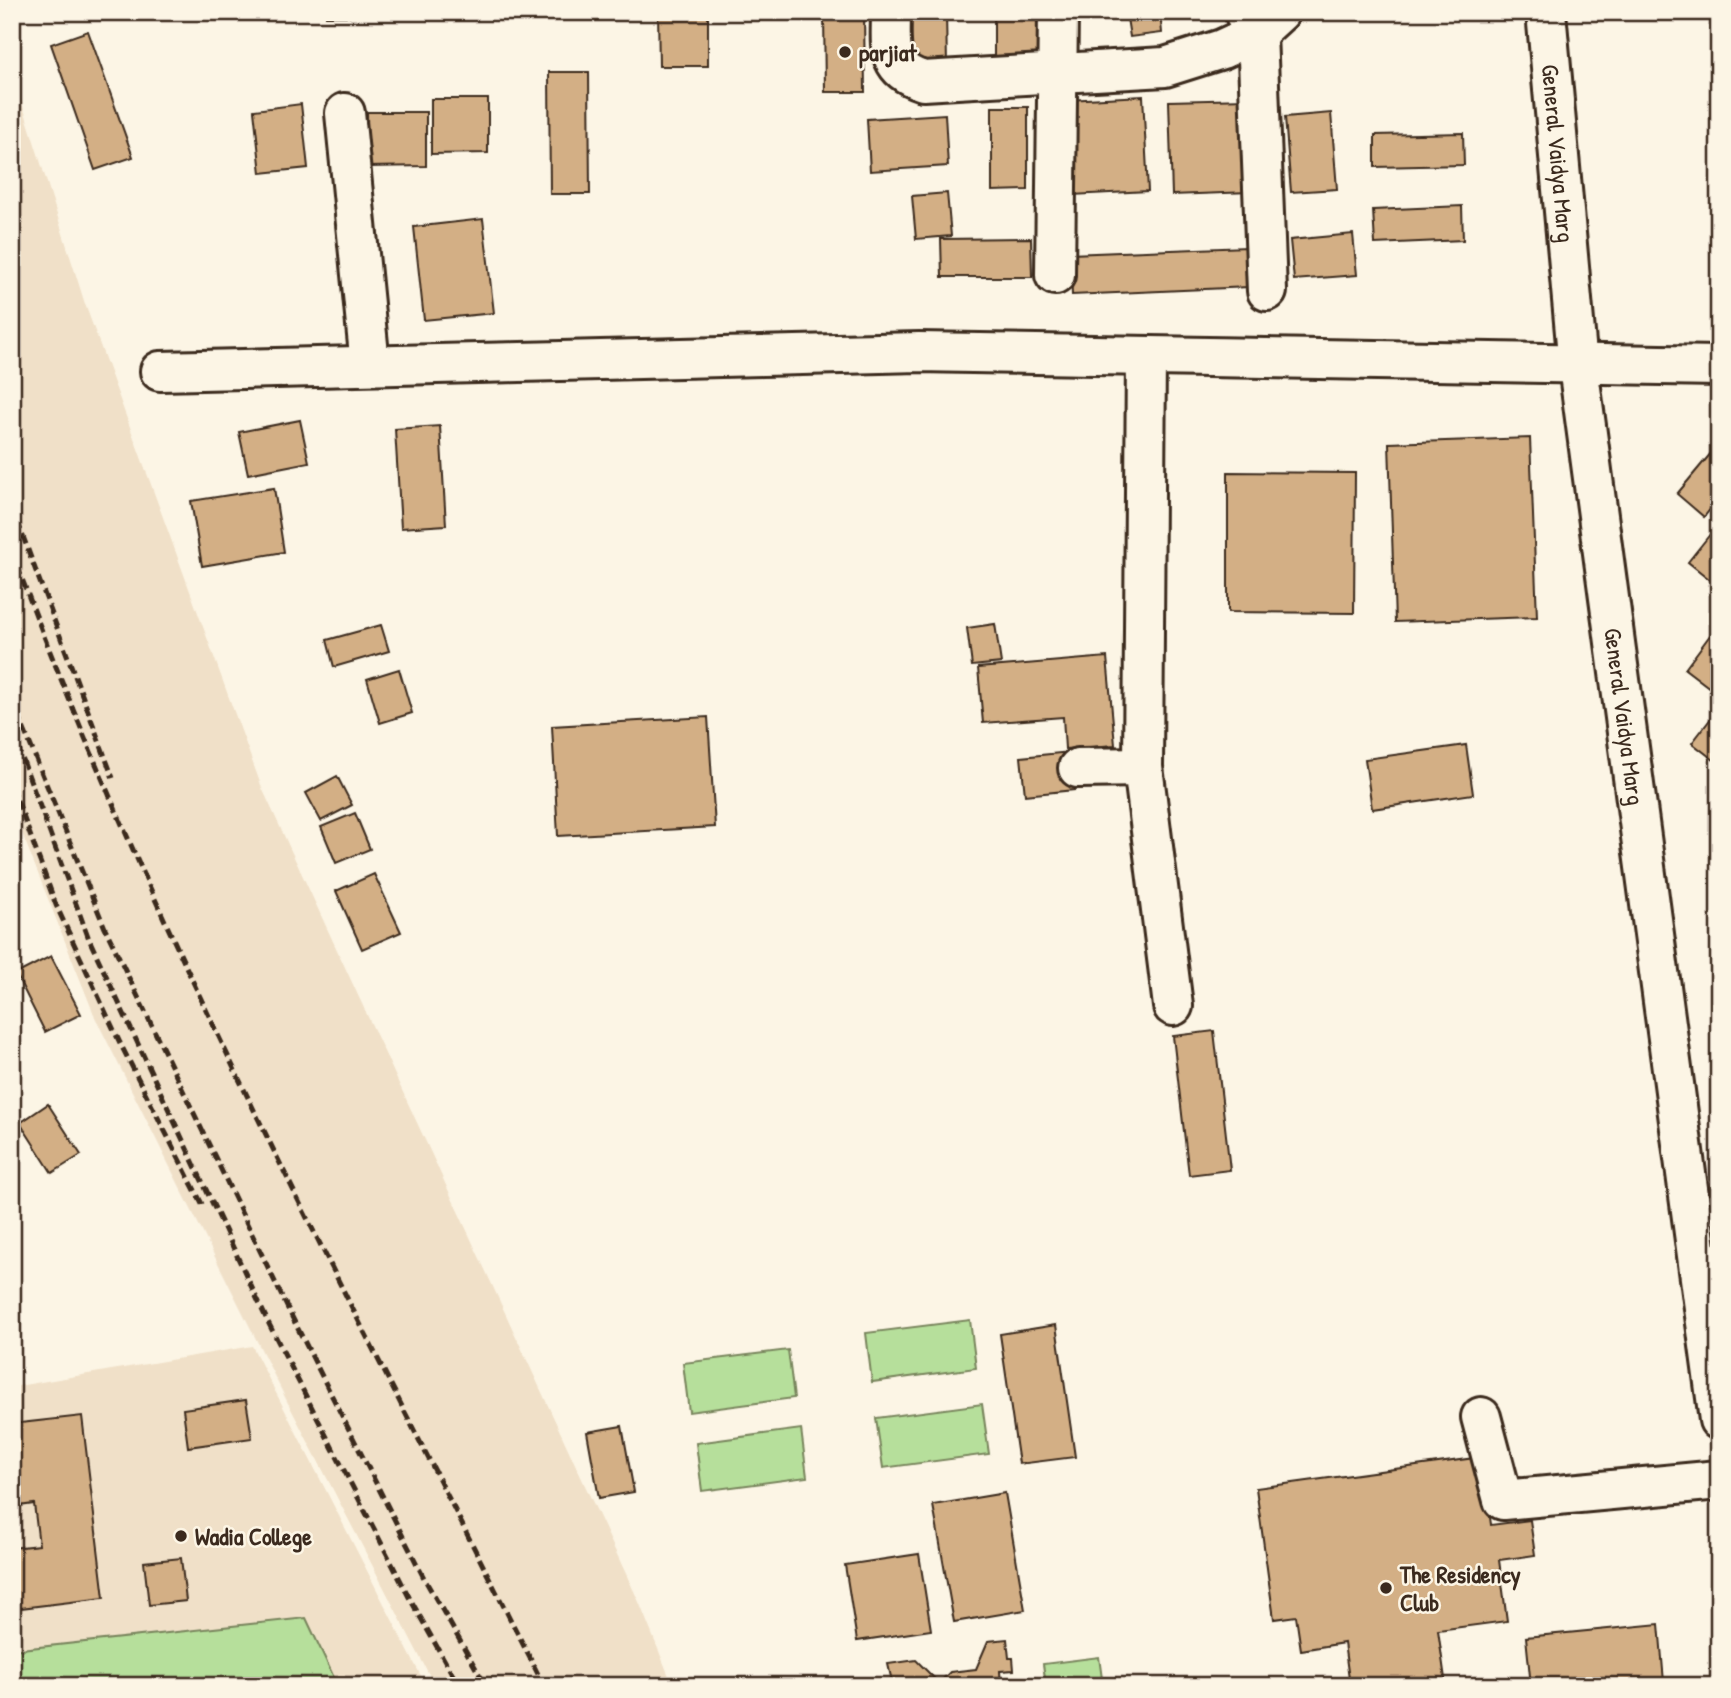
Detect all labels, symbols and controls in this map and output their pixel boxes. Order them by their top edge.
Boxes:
place label: parjiat [859,36,917,69]
marker: parjiat [837,44,853,60]
street label: General Vaidya Marg [1535,63,1583,244]
street label: General Vaidya Marg [1597,626,1653,807]
place label: Wadia College [195,1520,312,1553]
marker: Wadia College [173,1528,189,1544]
place label: The Residency Club [1399,1558,1521,1618]
marker: The Residency Club [1378,1580,1394,1596]

